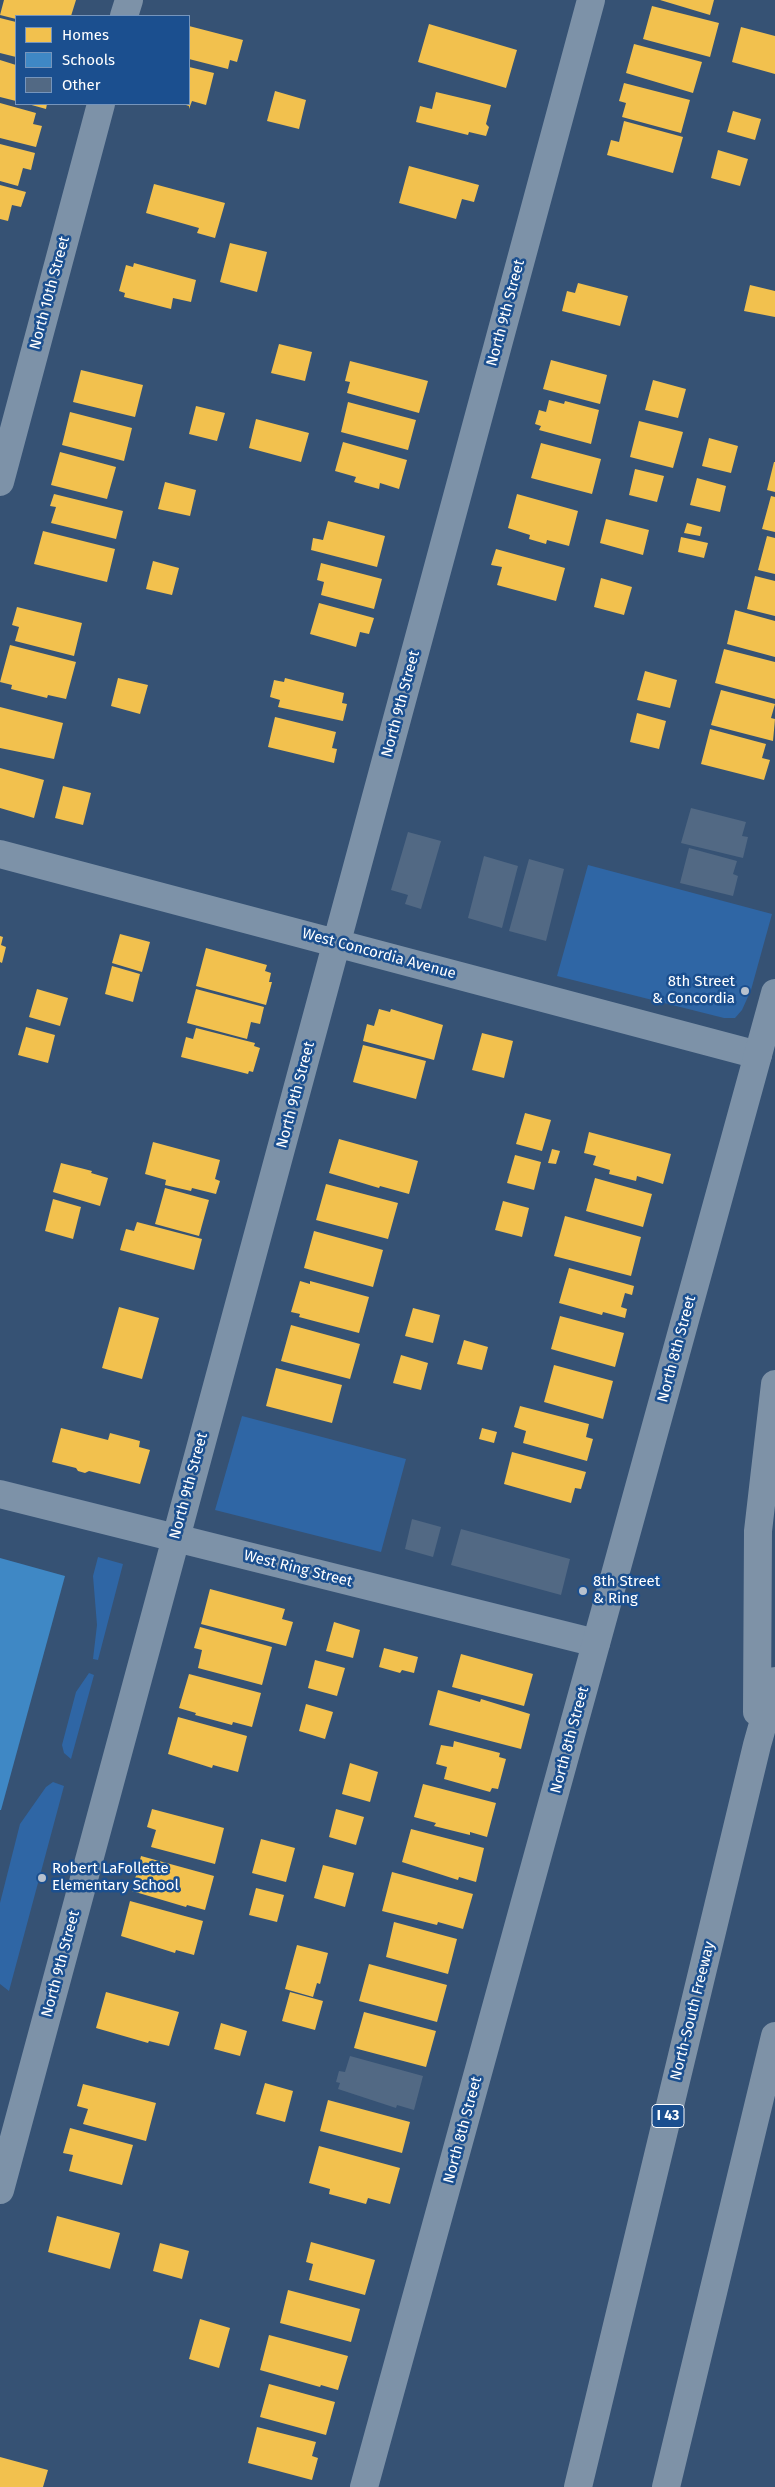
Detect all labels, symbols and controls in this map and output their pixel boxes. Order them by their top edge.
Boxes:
legend [15,15,190,105]
text: Homes [62,26,109,44]
text: Schools [62,51,115,69]
text: Other [62,76,101,94]
street label: North 10th Street [26,234,74,352]
street label: North 9th Street [483,258,529,368]
street label: North 9th Street [378,649,424,759]
street label: West Concordia Avenue [300,925,458,983]
place label: 8th Street & Concordia [652,973,735,1008]
marker: 8th Street & Concordia [739,985,751,997]
street label: North 9th Street [273,1040,319,1150]
street label: North 8th Street [654,1293,700,1405]
street label: North 9th Street [166,1431,212,1541]
street label: West Ring Street [242,1547,354,1591]
place label: 8th Street & Ring [593,1573,660,1608]
marker: 8th Street & Ring [577,1585,589,1597]
street label: North 8th Street [547,1684,593,1796]
place label: Robert LaFollette Elementary School [52,1860,179,1895]
marker: Robert LaFollette Elementary School [36,1872,48,1884]
street label: North 9th Street [38,1909,84,2019]
street label: North-South Freeway [667,1940,719,2082]
street label: North 8th Street [440,2074,486,2186]
road number: I 43 [652,2104,684,2128]

